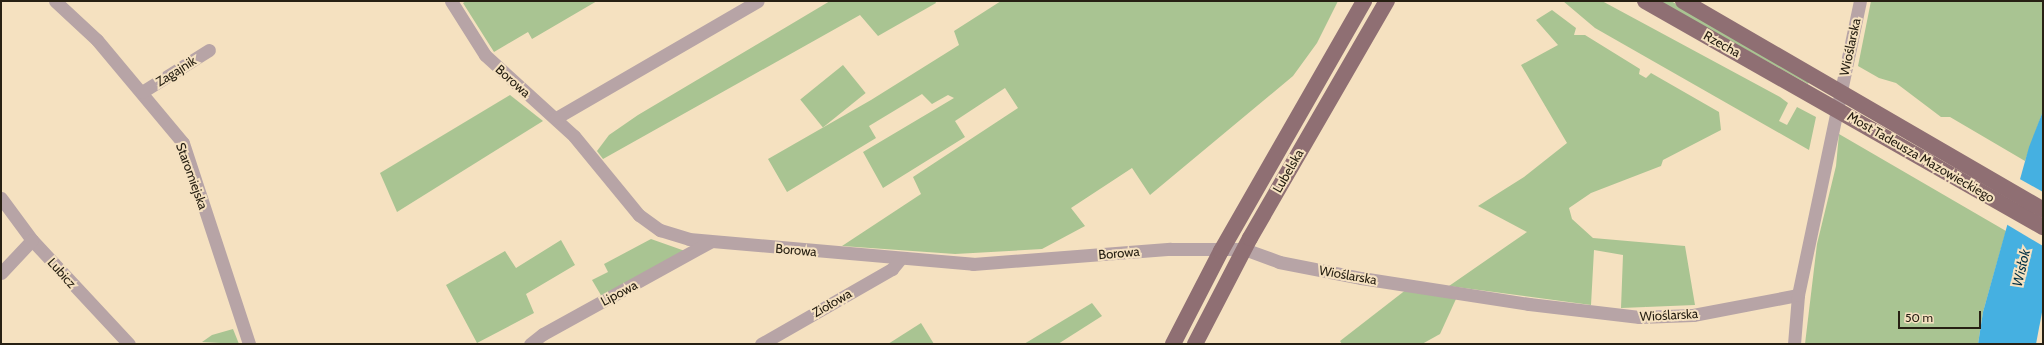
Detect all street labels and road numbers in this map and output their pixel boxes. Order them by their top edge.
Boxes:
street label: Wioślarska [1836,17,1864,77]
street label: Rzecha [1701,28,1743,60]
street label: Zagajnik [153,53,199,89]
street label: Borowa [492,61,534,101]
street label: Most Tadeusza Mazowieckiego [1845,108,1997,206]
street label: Staromiejska [173,140,211,212]
street label: Lubelska [1269,147,1307,195]
street label: Borowa [775,240,817,260]
street label: Borowa [1098,243,1140,263]
street label: Lubicz [44,255,80,291]
street label: Wioślarska [1318,262,1378,288]
street label: Lipowa [598,277,640,309]
street label: Ziołowa [810,286,854,320]
street label: Wioślarska [1639,306,1699,324]

